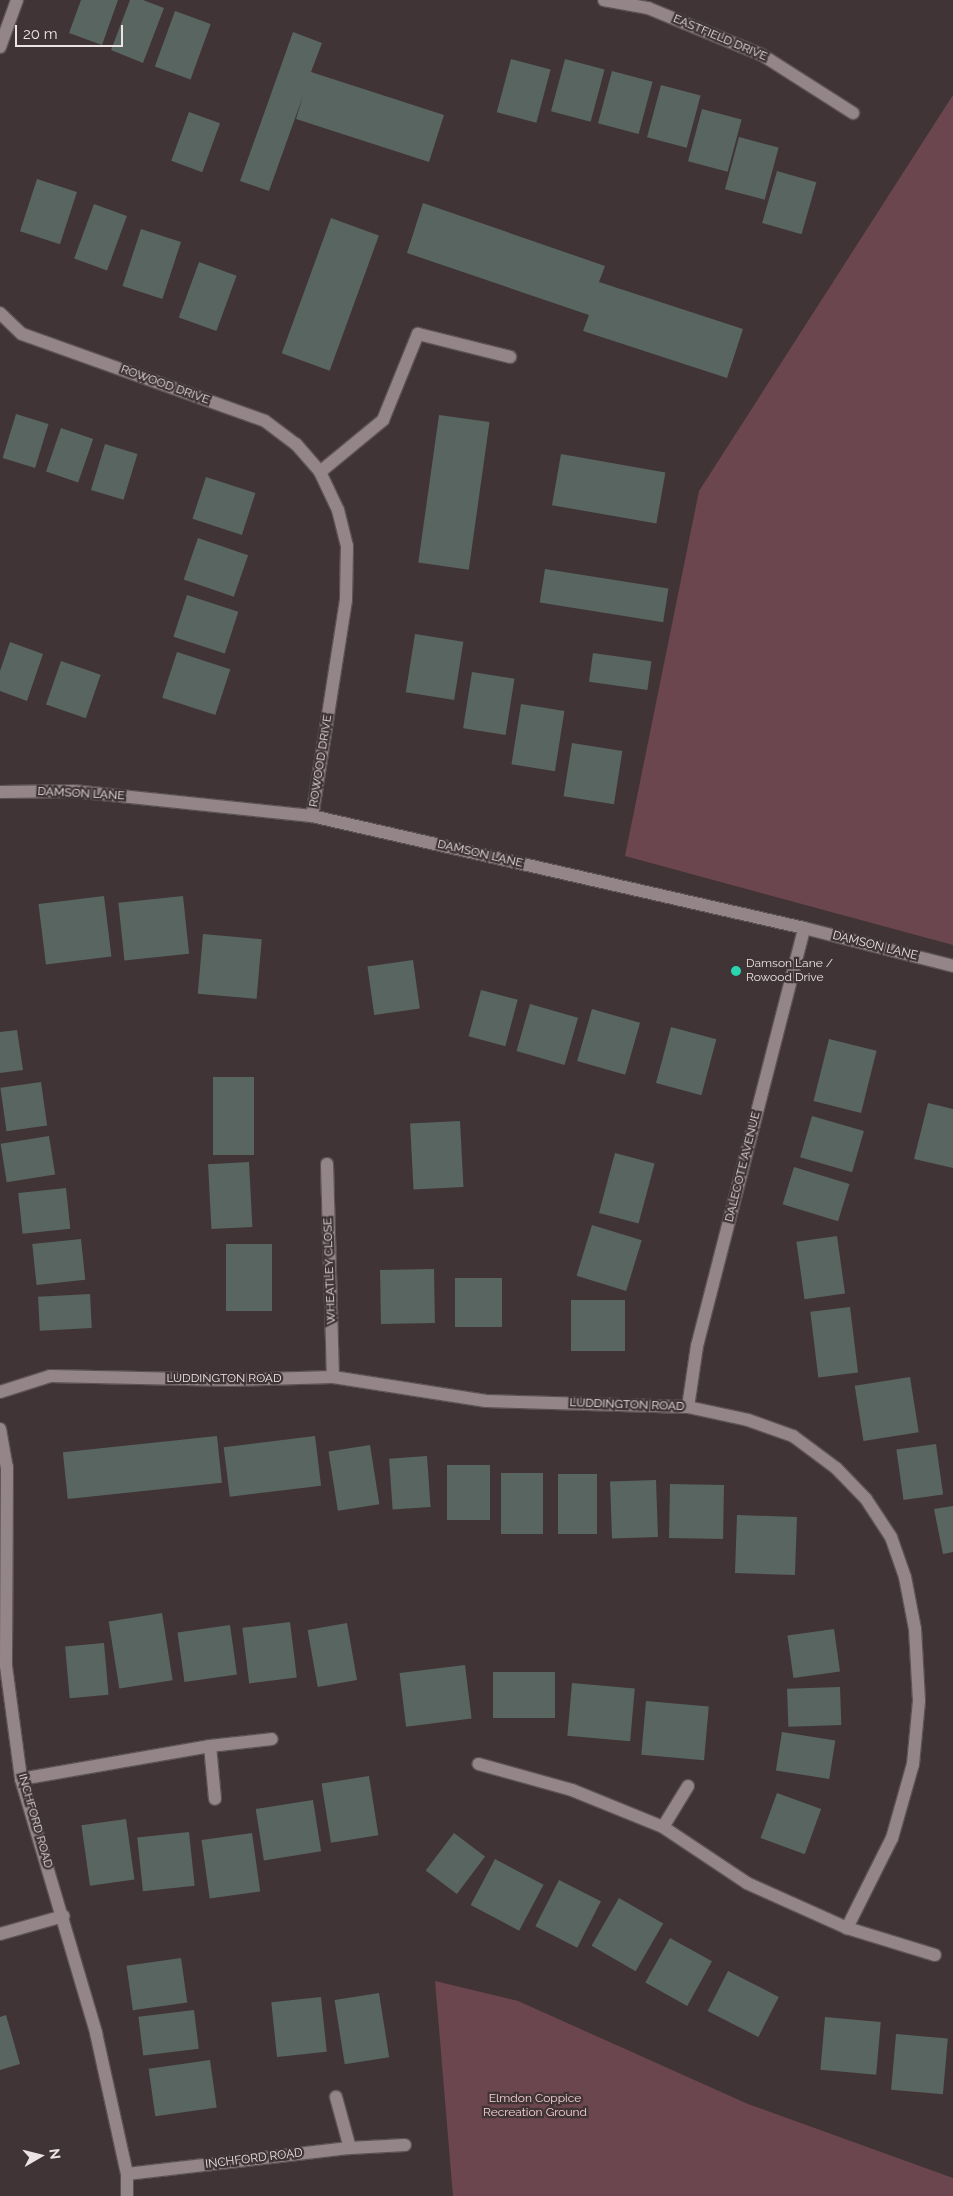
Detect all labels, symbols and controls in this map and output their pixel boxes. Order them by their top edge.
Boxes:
street label: EASTFIELD DRIVE [671,12,769,64]
scale bar [18,15,125,47]
text: 20 m [23,25,58,43]
street label: ROWOOD DRIVE [119,362,211,408]
street label: ROWOOD DRIVE [307,714,335,808]
street label: DAMSON LANE [37,785,125,803]
street label: DAMSON LANE [436,837,524,871]
street label: DAMSON LANE [831,928,919,964]
place label: Damson Lane / Rowood Drive [746,957,833,985]
marker: Damson Lane / Rowood Drive [730,965,742,977]
street label: DALECOTE AVENUE [722,1110,764,1224]
street label: WHEATLEY CLOSE [321,1217,339,1325]
street label: LUDDINGTON ROAD [166,1372,282,1386]
street label: LUDDINGTON ROAD [569,1396,685,1414]
street label: INCHFORD ROAD [15,1772,55,1870]
park label: Elmdon Coppice Recreation Ground [483,2092,587,2120]
north arrow [15,2131,65,2181]
street label: INCHFORD ROAD [205,2146,303,2172]
text: N [46,2148,64,2160]

